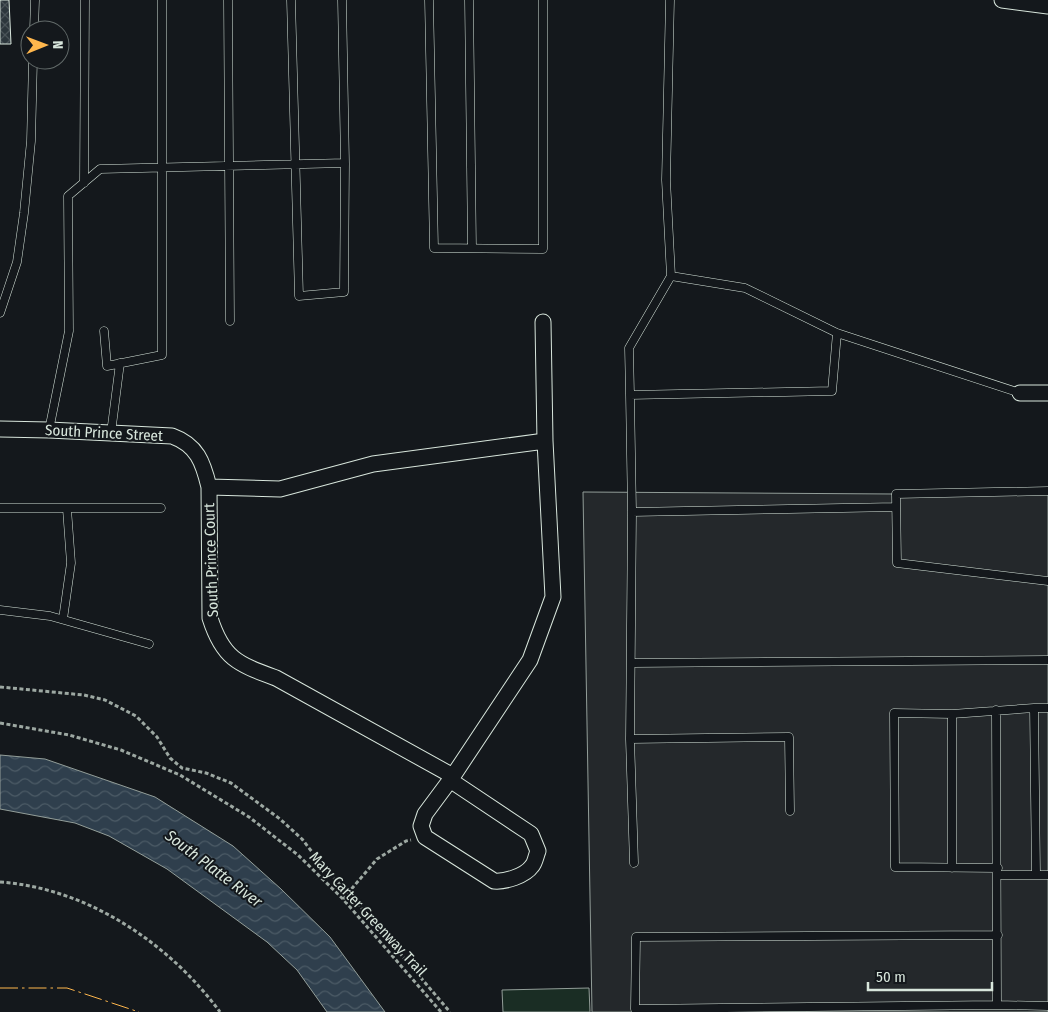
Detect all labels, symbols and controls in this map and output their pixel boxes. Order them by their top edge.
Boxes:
north arrow [20,20,70,70]
text: N [49,40,66,49]
street label: South Prince Street [45,421,163,445]
street label: South Prince Court [200,503,222,617]
water label: South Platte River [161,825,266,911]
street label: Mary Carter Greenway Trail [306,848,430,980]
scale bar [868,960,992,992]
text: 50 m [876,968,906,986]

